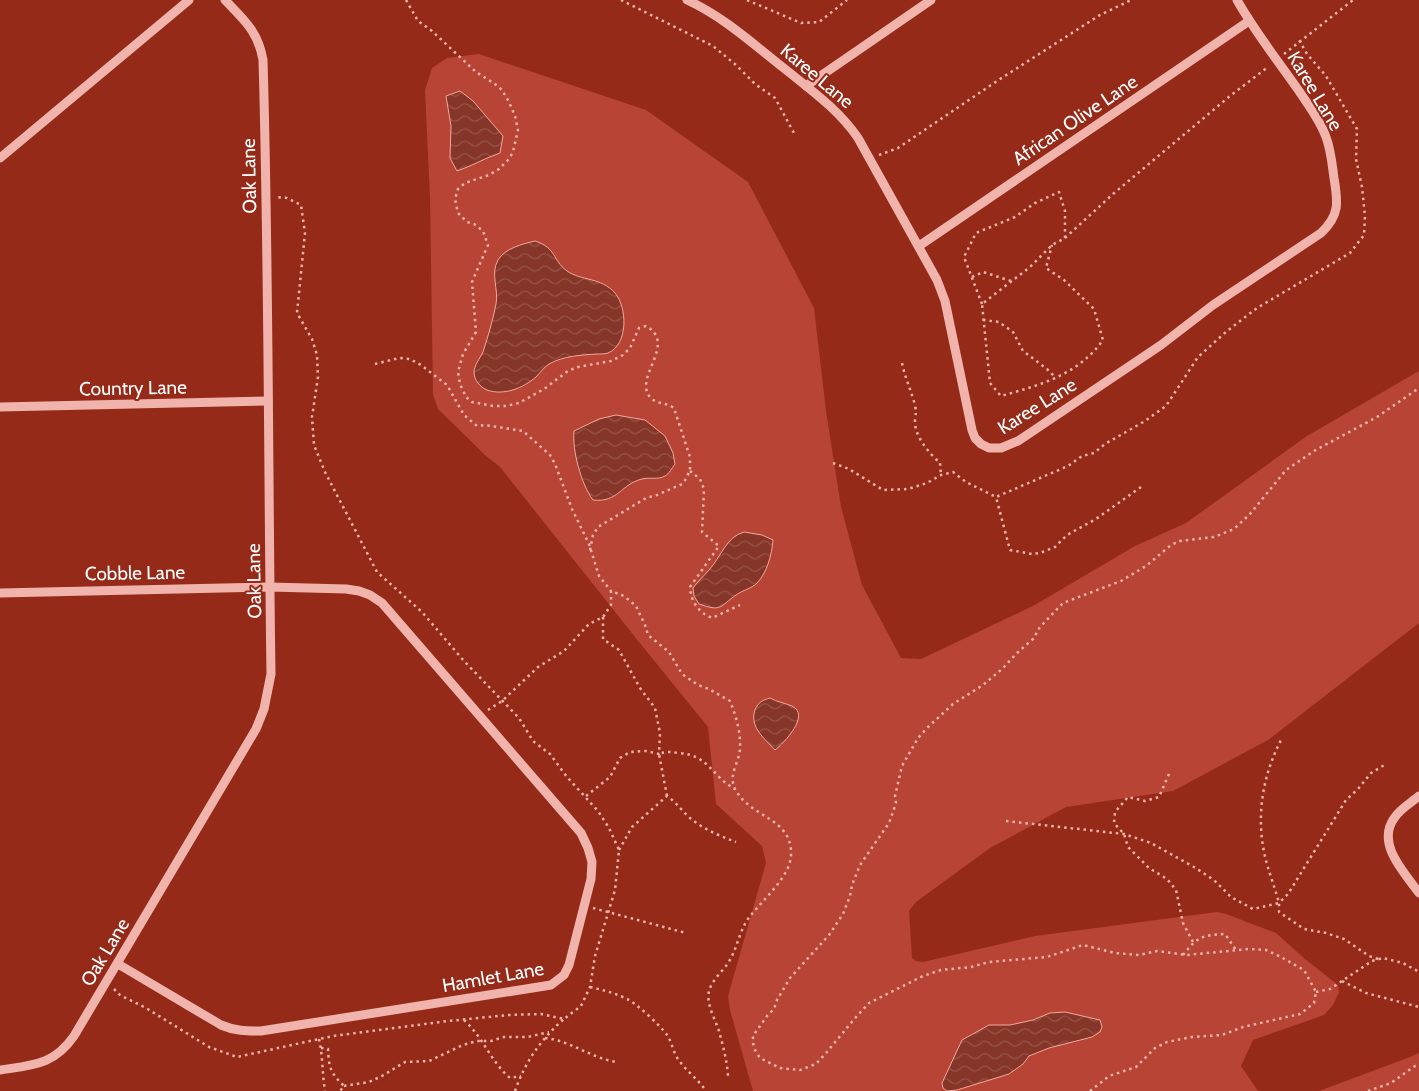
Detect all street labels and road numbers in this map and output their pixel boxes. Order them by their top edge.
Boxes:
street label: Karee Lane [776,39,858,113]
street label: Karee Lane [1282,47,1348,135]
street label: African Olive Lane [1008,70,1142,170]
street label: Oak Lane [237,138,261,214]
street label: Karee Lane [993,373,1081,439]
street label: Country Lane [79,376,187,400]
street label: Oak Lane [242,543,266,619]
street label: Cobble Lane [85,561,186,585]
street label: Oak Lane [76,914,134,990]
street label: Hamlet Lane [440,957,546,997]

